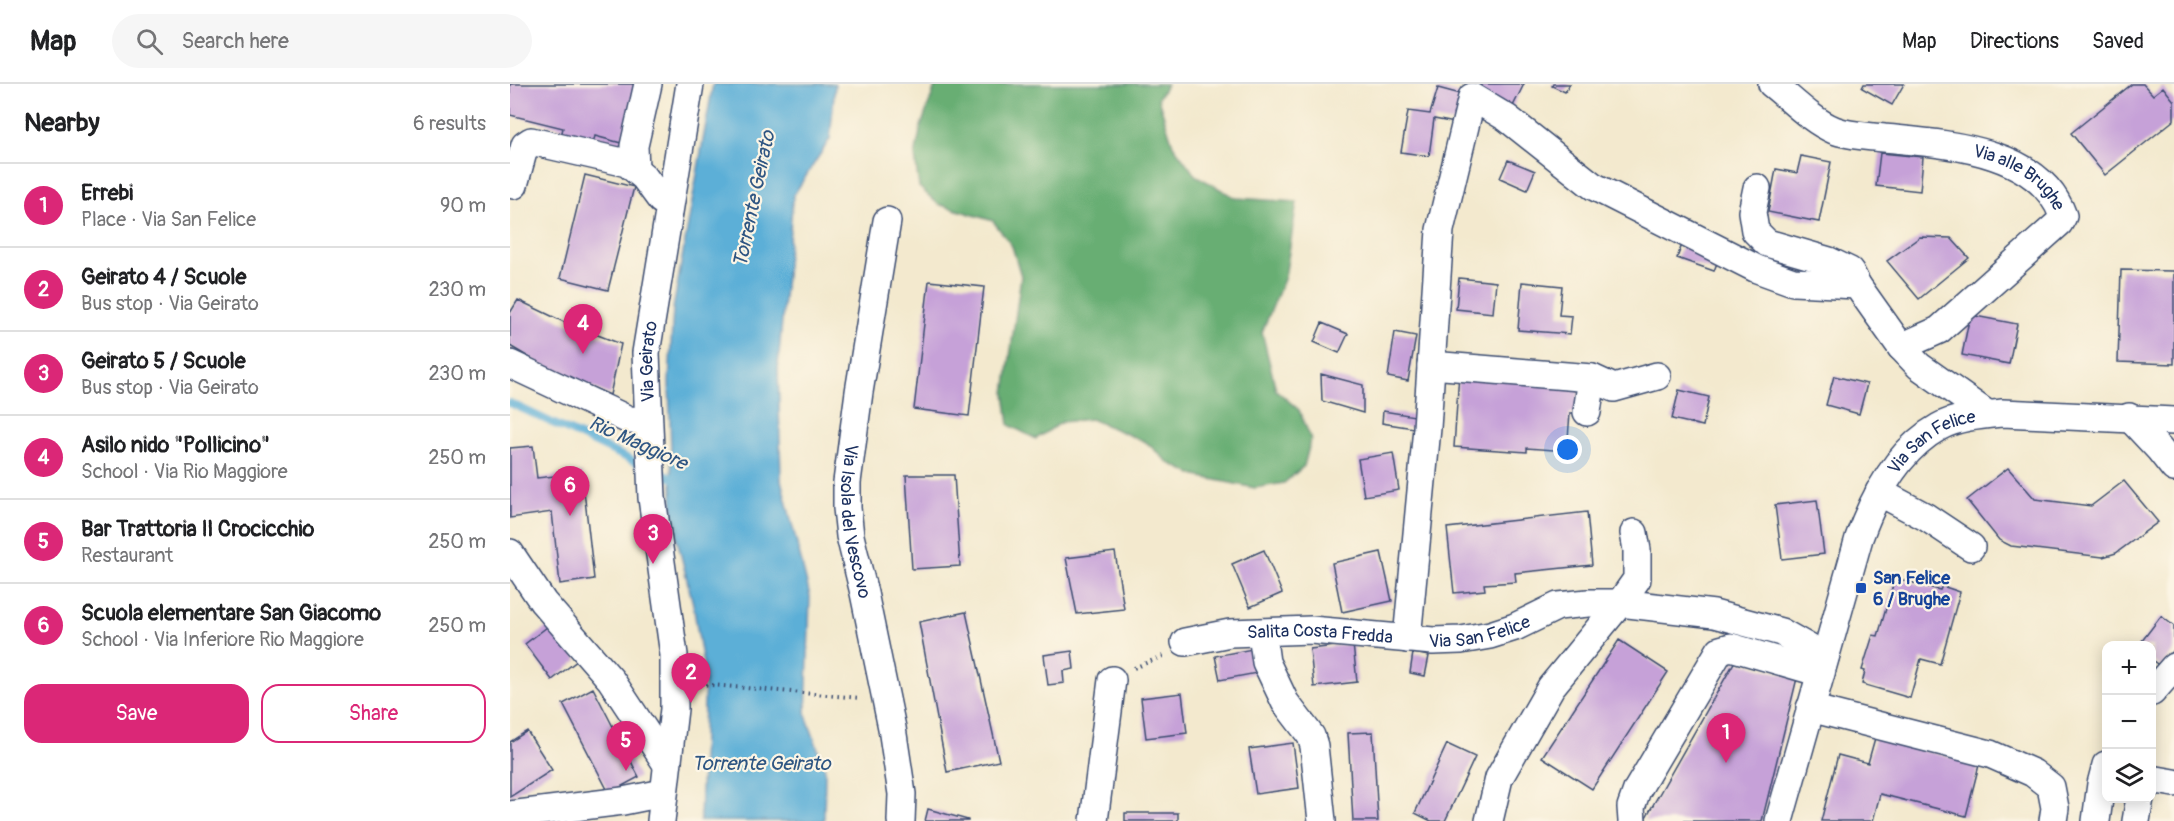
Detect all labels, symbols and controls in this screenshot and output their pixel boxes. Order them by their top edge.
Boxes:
search box [112,14,532,68]
text: Map [30,24,76,59]
icon: search [133,25,166,58]
text: Search here [181,27,289,55]
text: Map [1902,28,1937,55]
text: Directions [1970,28,2059,55]
text: Saved [2092,28,2144,55]
text: Nearby [24,107,100,139]
text: 6 results [413,111,486,136]
water label: Torrente Geirato [727,127,781,270]
street label: Via alle Brughe [1971,139,2070,214]
text: Errebi [81,179,133,207]
text: 1 [40,193,47,218]
text: 90 m [440,193,486,218]
text: Place · Via San Felice [81,207,256,232]
text: Geirato 4 / Scuole [81,263,246,291]
text: 2 [38,277,49,302]
text: 230 m [429,277,486,302]
text: Bus stop · Via Geirato [81,291,259,316]
pin: 4 [564,304,602,354]
street label: Via Geirato [634,319,663,403]
text: Geirato 5 / Scuole [81,347,246,375]
text: 3 [38,361,49,386]
text: 230 m [429,361,486,386]
text: Bus stop · Via Geirato [81,375,259,400]
street label: Via San Felice [1882,405,1977,478]
water label: Rio Maggiore [585,410,693,477]
text: Asilo nido "Pollicino" [81,431,270,459]
your location [1553,435,1582,464]
street label: Via Isola del Vescovo [835,443,876,601]
text: 4 [38,445,49,470]
text: 250 m [428,445,486,470]
text: School · Via Rio Maggiore [81,459,288,484]
pin: 6 [550,466,590,516]
pin: 3 [634,514,672,564]
text: Bar Trattoria Il Crocicchio [81,515,314,543]
text: 5 [38,529,49,554]
text: 250 m [428,529,486,554]
text: Restaurant [81,543,173,568]
place label: San Felice 6 / Brughe [1873,567,1951,611]
marker: San Felice 6 / Brughe [1854,581,1868,595]
text: Scuola elementare San Giacomo [81,599,381,627]
street label: Via San Felice [1428,610,1534,653]
text: 6 [38,613,49,638]
text: 250 m [428,613,486,638]
street label: Salita Costa Fredda [1247,618,1394,649]
text: School · Via Inferiore Rio Maggiore [81,627,364,652]
map controls [2102,641,2156,803]
button: + [2102,641,2156,695]
pin: 2 [672,654,711,703]
button: Save [24,684,249,743]
button: Share [261,684,486,743]
button: − [2102,695,2156,749]
pin: 1 [1706,714,1746,763]
pin: 5 [606,722,646,771]
button: layers [2102,749,2156,803]
water label: Torrente Geirato [692,751,832,776]

